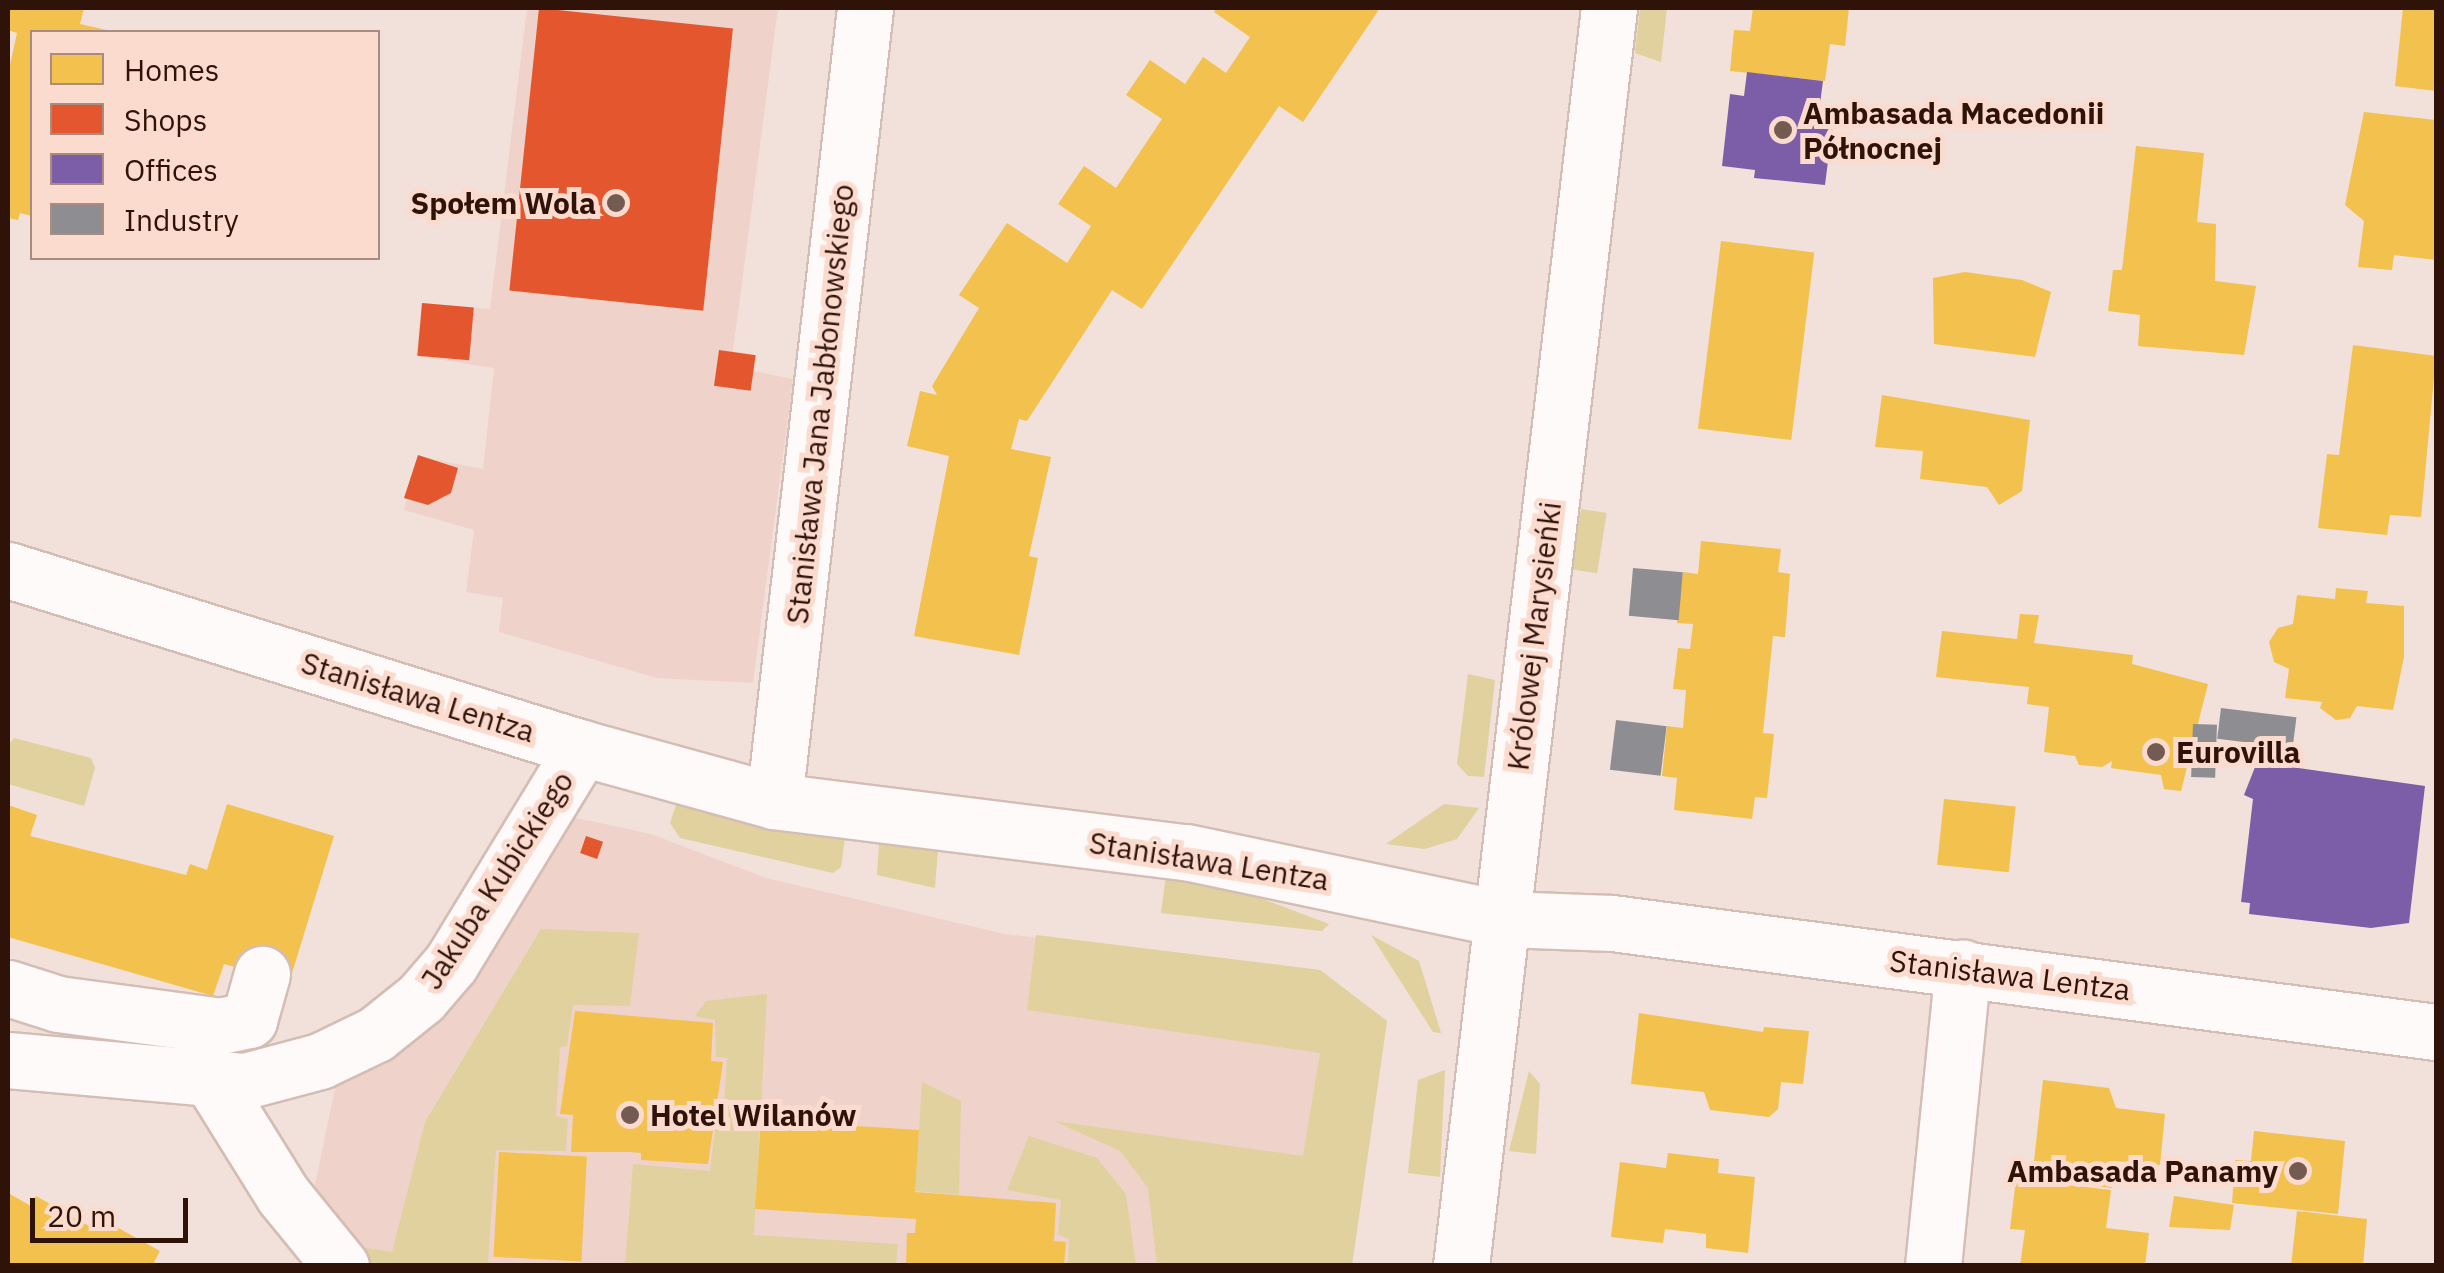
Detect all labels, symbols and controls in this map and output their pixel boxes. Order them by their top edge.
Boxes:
legend [30,30,380,260]
text: Homes [124,50,219,89]
place label: Ambasada Macedonii Północnej [1803,95,2104,166]
text: Shops [124,100,207,139]
marker: Ambasada Macedonii Północnej [1772,119,1794,141]
text: Offices [124,150,218,189]
street label: Stanisława Jana Jabłonowskiego [779,182,861,626]
place label: Społem Wola [410,185,596,221]
marker: Społem Wola [605,192,627,214]
text: Industry [124,200,239,239]
street label: Królowej Marysieńki [1500,500,1568,772]
street label: Stanisława Lentza [297,644,539,750]
place label: Eurovilla [2176,734,2300,770]
marker: Eurovilla [2145,741,2167,763]
street label: Jakuba Kubickiego [413,764,581,996]
street label: Stanisława Lentza [1087,824,1331,898]
street label: Stanisława Lentza [1888,942,2132,1008]
place label: Hotel Wilanów [650,1097,857,1133]
marker: Hotel Wilanów [619,1104,641,1126]
place label: Ambasada Panamy [2007,1153,2278,1189]
marker: Ambasada Panamy [2287,1160,2309,1182]
scale bar [35,1178,192,1240]
text: 20 m [47,1196,116,1235]

